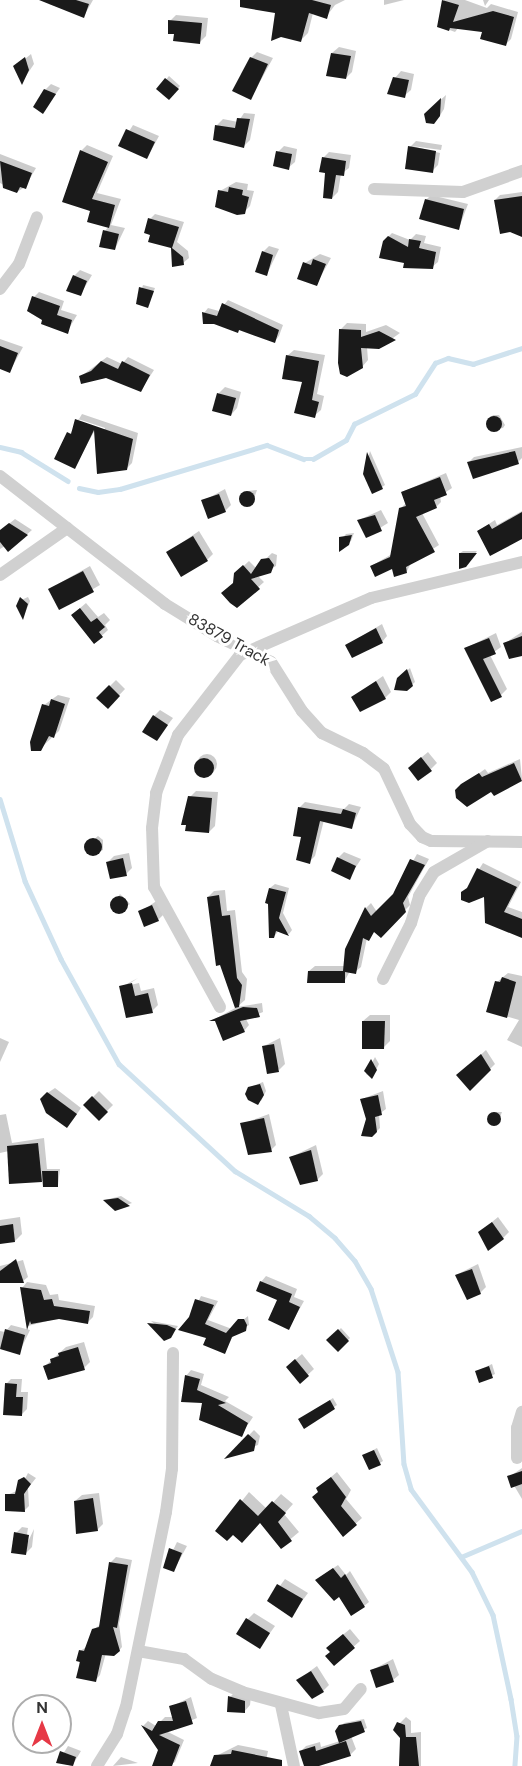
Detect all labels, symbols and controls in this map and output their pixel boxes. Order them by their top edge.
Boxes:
street label: 83879 Track [185,610,273,670]
north arrow [12,1694,72,1754]
text: N [36,1697,48,1718]

